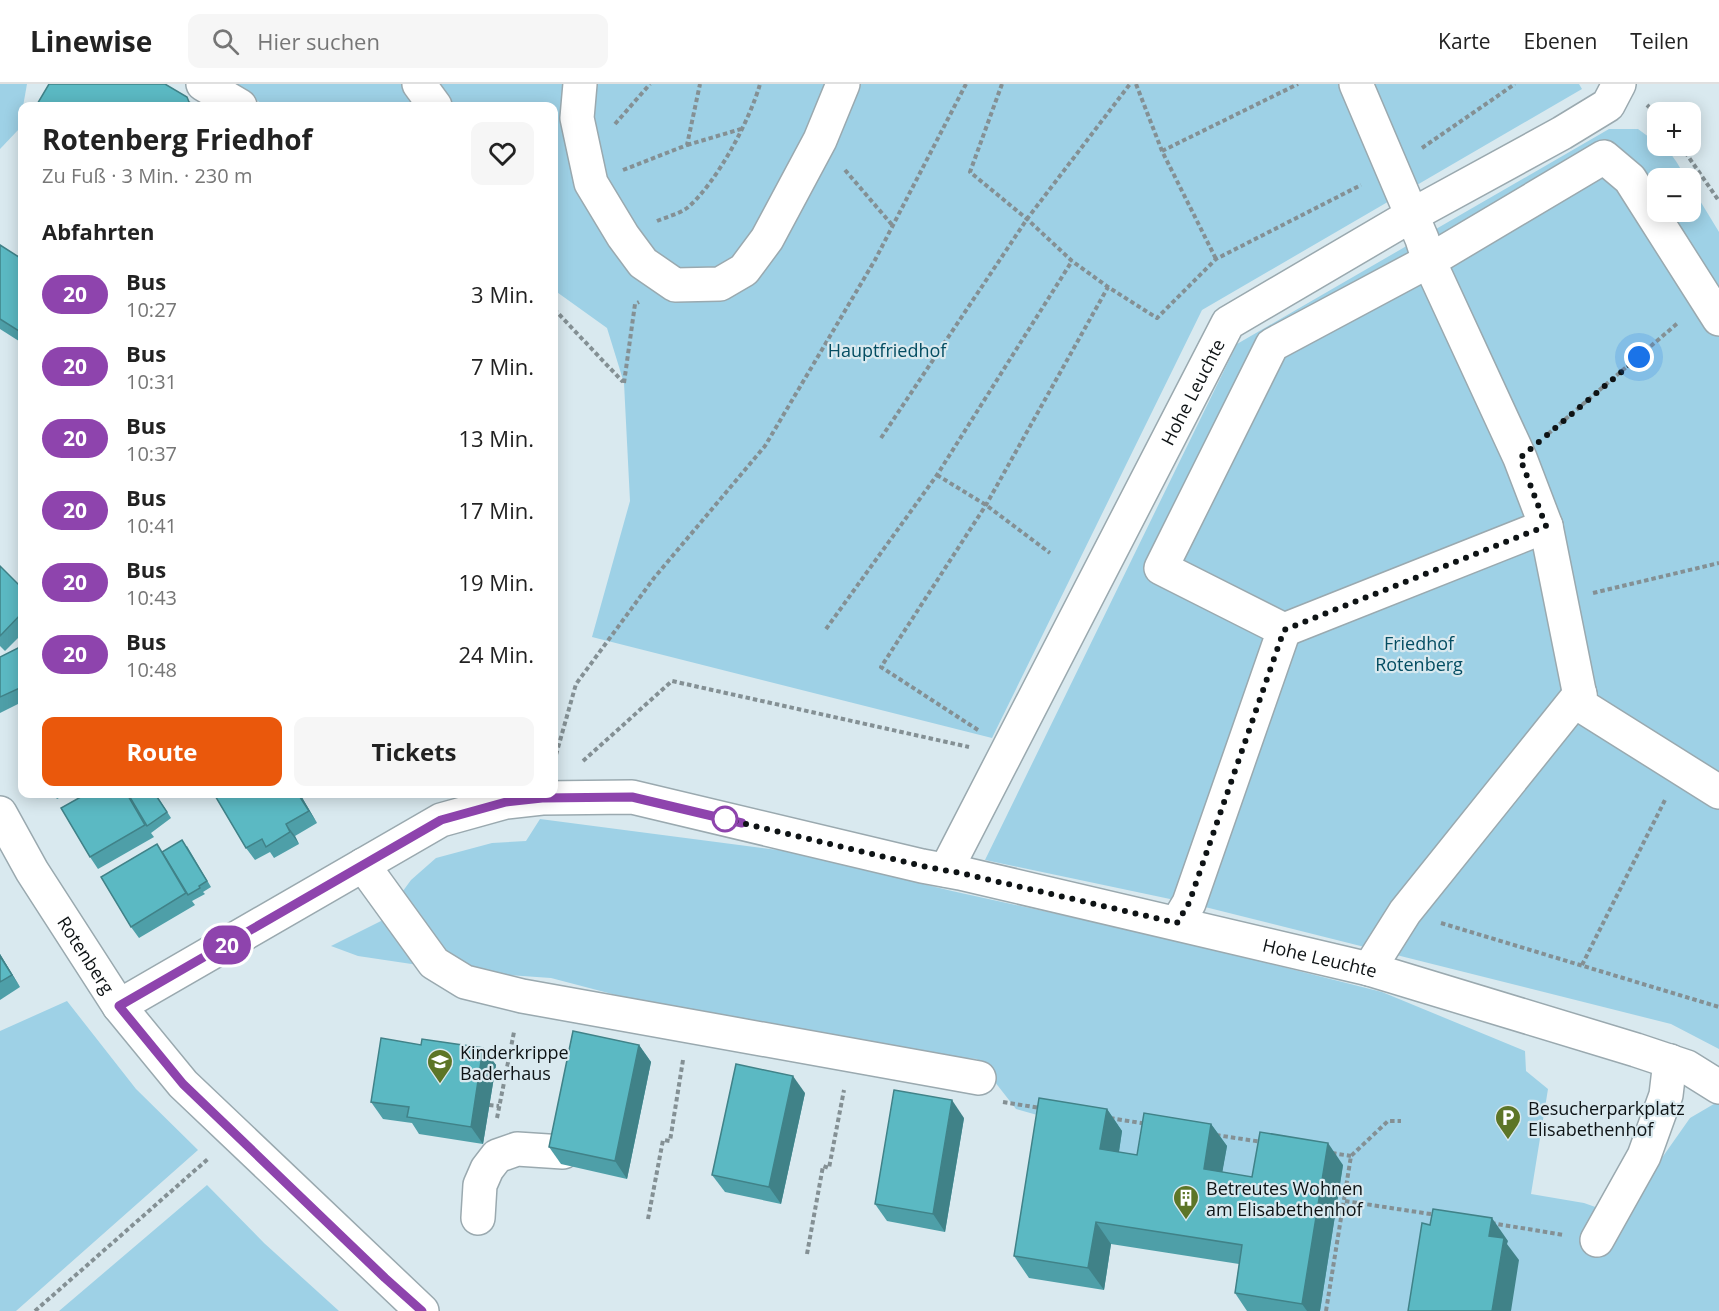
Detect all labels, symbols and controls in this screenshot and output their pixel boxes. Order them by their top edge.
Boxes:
search box [188,14,608,68]
text: Linewise [30,22,152,60]
icon: search [209,25,242,58]
text: Hier suchen [257,26,380,56]
text: Karte [1438,27,1491,55]
text: Ebenen [1524,27,1597,55]
text: Teilen [1630,27,1689,55]
map controls [1647,102,1701,222]
button: + [1647,102,1701,156]
text: Rotenberg Friedhof [42,120,312,158]
button: heart [471,122,534,185]
text: Zu Fuß · 3 Min. · 230 m [42,162,252,189]
button: − [1647,168,1701,222]
text: Abfahrten [42,216,154,246]
text: Bus [126,266,166,296]
text: 3 Min. [471,279,534,309]
text: 20 [63,280,87,308]
text: 10:27 [126,296,177,323]
street label: Hohe Leuchte [1155,334,1230,449]
text: Bus [126,338,166,368]
park label: Hauptfriedhof [828,338,947,362]
your location [1624,342,1654,372]
text: 7 Min. [471,351,534,381]
text: 20 [63,352,87,380]
text: 10:31 [126,368,177,395]
text: Bus [126,410,166,440]
text: 13 Min. [459,423,534,453]
text: 20 [63,424,87,452]
text: 10:37 [126,440,177,467]
text: Bus [126,482,166,512]
text: 17 Min. [459,495,534,525]
text: 20 [63,496,87,524]
text: 10:41 [126,512,177,539]
text: Bus [126,554,166,584]
text: 19 Min. [459,567,534,597]
text: 20 [63,568,87,596]
text: 10:43 [126,584,177,611]
text: Bus [126,626,166,656]
park label: Friedhof Rotenberg [1375,631,1463,676]
text: 24 Min. [459,639,534,669]
text: 20 [63,640,87,668]
text: 10:48 [126,656,177,683]
button: Route [42,717,282,786]
button: Tickets [294,717,534,786]
unlabelled marker [712,806,738,832]
street label: Rotenberg [52,911,120,998]
line badge: 20 [200,926,254,964]
text: 20 [215,931,239,959]
street label: Hohe Leuchte [1260,932,1380,983]
place label: Kinderkrippe Baderhaus [460,1040,569,1085]
school or university icon: Kinderkrippe Baderhaus [425,1047,455,1085]
place label: Besucherparkplatz Elisabethenhof [1528,1096,1685,1141]
parking icon: Besucherparkplatz Elisabethenhof [1493,1103,1523,1141]
place label: Betreutes Wohnen am Elisabethenhof [1206,1176,1364,1221]
building icon: Betreutes Wohnen am Elisabethenhof [1171,1183,1201,1221]

